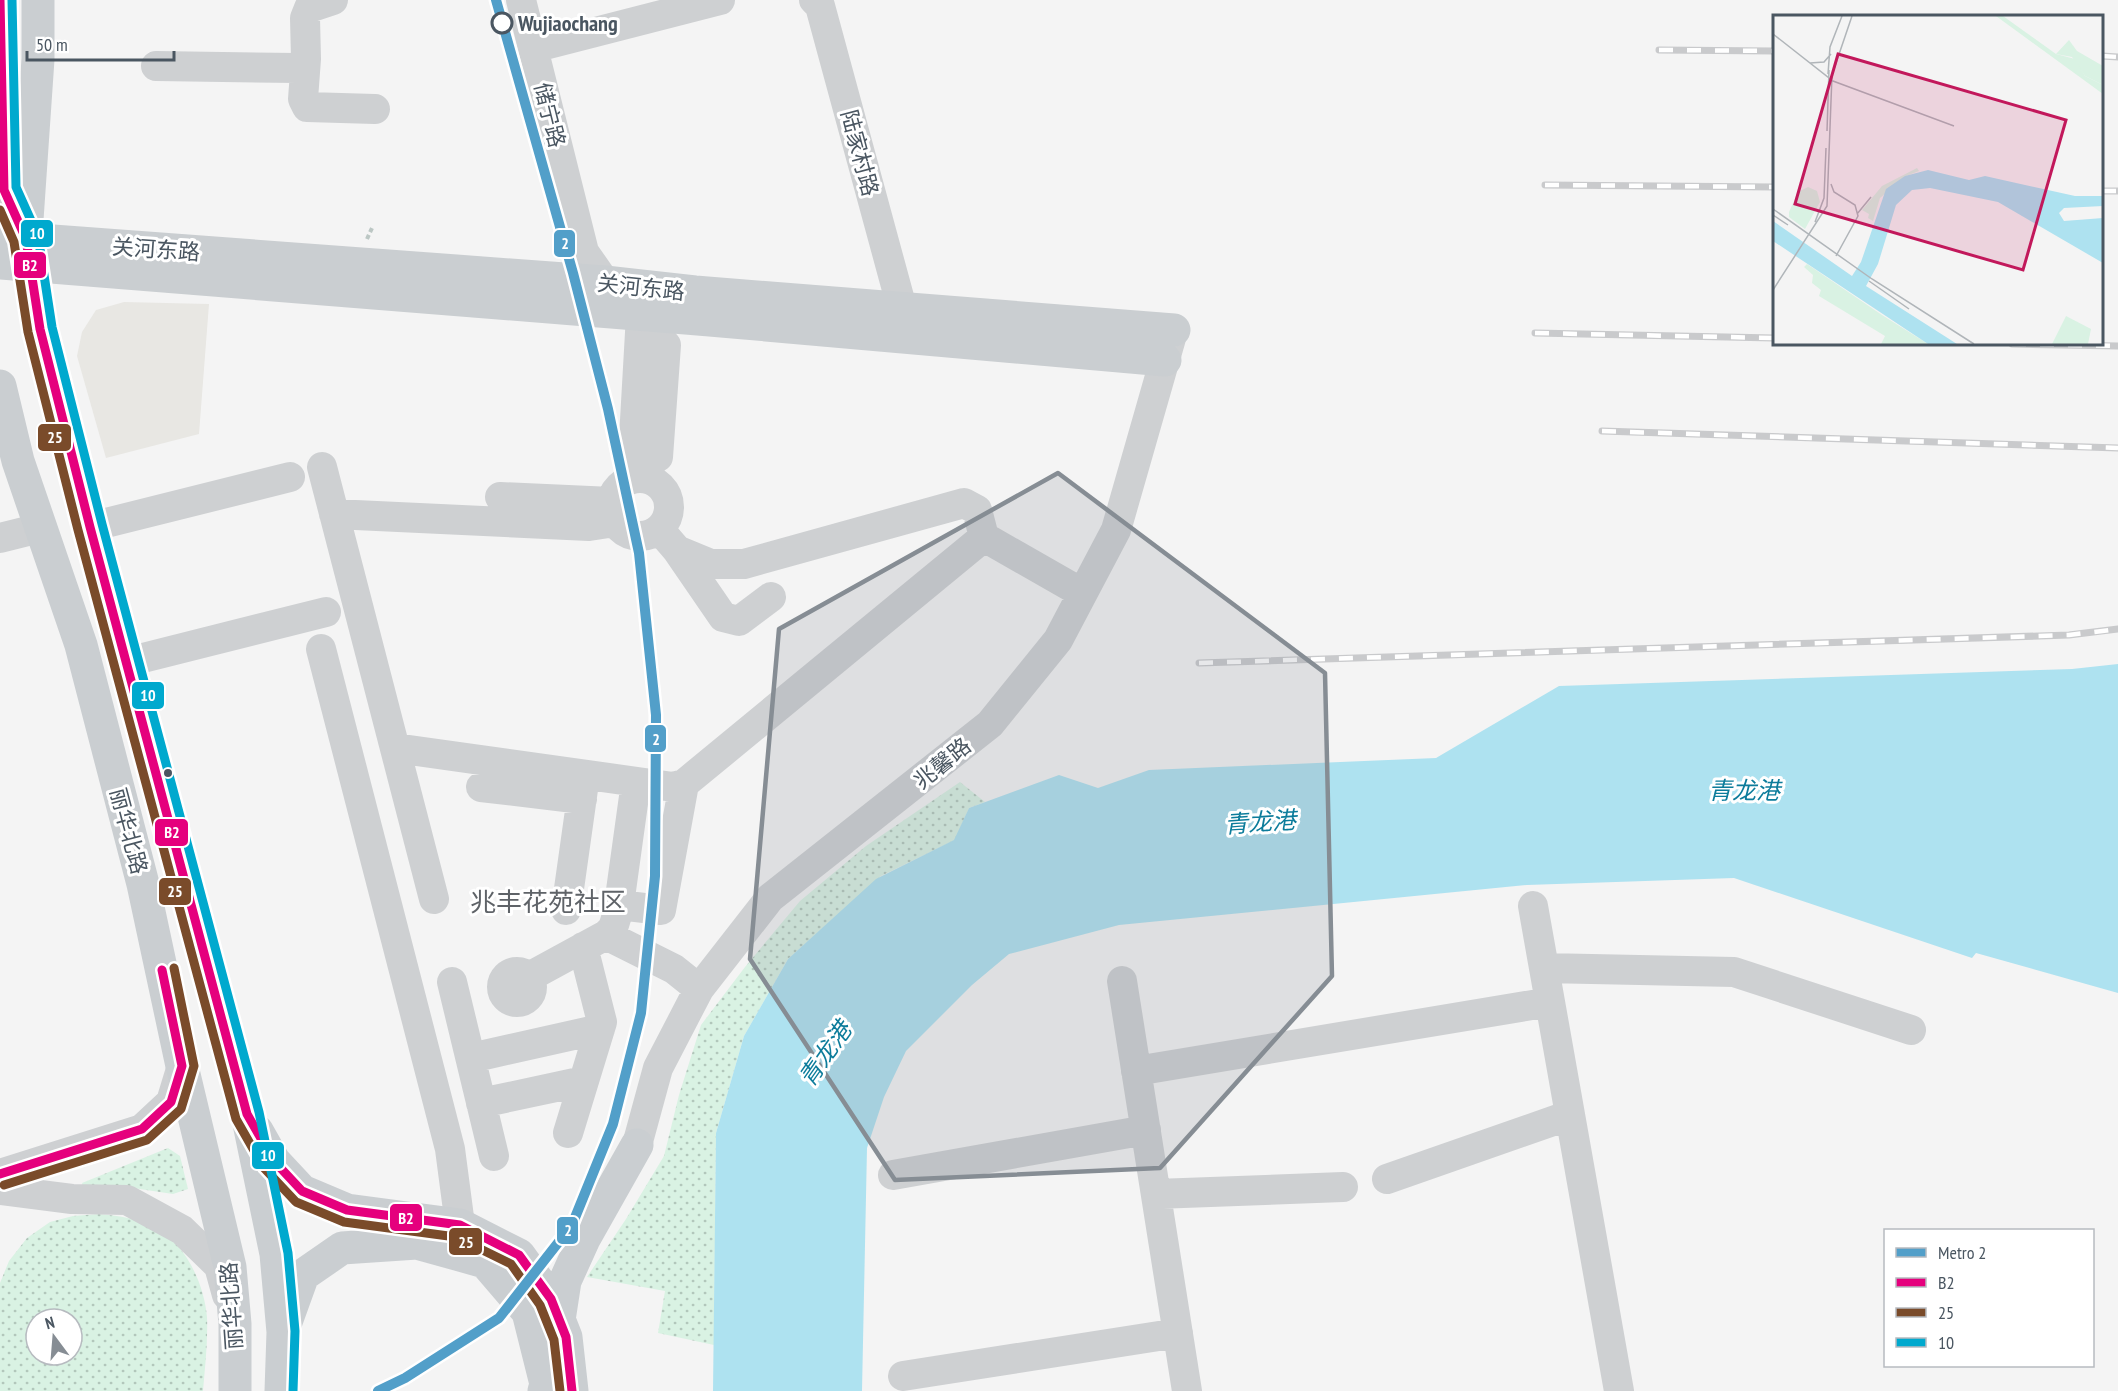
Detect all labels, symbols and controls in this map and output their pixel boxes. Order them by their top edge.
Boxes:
place label: Wujiaochang [517,9,618,37]
marker: Wujiaochang [491,12,513,34]
inset map [1773,15,2103,345]
scale bar [27,24,174,62]
text: 50 m [36,33,68,56]
street label: 储宁路 [528,80,572,150]
street label: 陆家村路 [835,107,885,199]
line badge: 10 [20,219,54,248]
text: 10 [29,223,45,243]
line badge: 2 [553,229,576,258]
street label: 关河东路 [111,232,201,266]
text: 2 [561,233,569,253]
line badge: B2 [13,251,47,279]
text: B2 [22,255,38,275]
street label: 关河东路 [596,268,686,306]
line badge: 25 [37,423,72,452]
text: 25 [47,427,63,447]
line badge: 10 [131,681,165,710]
text: 10 [140,685,156,705]
line badge: 2 [644,724,667,753]
text: 2 [652,729,660,749]
street label: 兆馨路 [908,731,976,795]
unlabelled marker [162,767,174,779]
water label: 青龙港 [1708,775,1783,806]
street label: 丽华北路 [104,785,154,877]
water label: 青龙港 [1223,804,1300,840]
line badge: B2 [154,818,189,847]
text: B2 [164,822,180,842]
line badge: 25 [158,877,192,906]
text: 25 [167,881,183,901]
district label: 兆丰花苑社区 [470,885,626,918]
water label: 青龙港 [792,1013,860,1092]
line badge: 10 [251,1141,285,1170]
text: 10 [260,1145,276,1165]
line badge: B2 [389,1203,423,1232]
text: B2 [398,1208,414,1228]
line badge: 2 [556,1216,579,1245]
text: 2 [564,1220,572,1240]
line badge: 25 [448,1227,483,1256]
legend [1884,1229,2094,1367]
text: 25 [458,1232,474,1252]
text: Metro 2 [1938,1241,1986,1264]
street label: 丽华北路 [214,1261,248,1351]
text: B2 [1938,1271,1955,1294]
text: 25 [1938,1301,1954,1324]
north arrow [24,1307,84,1367]
text: N [43,1312,57,1333]
text: 10 [1938,1331,1954,1354]

